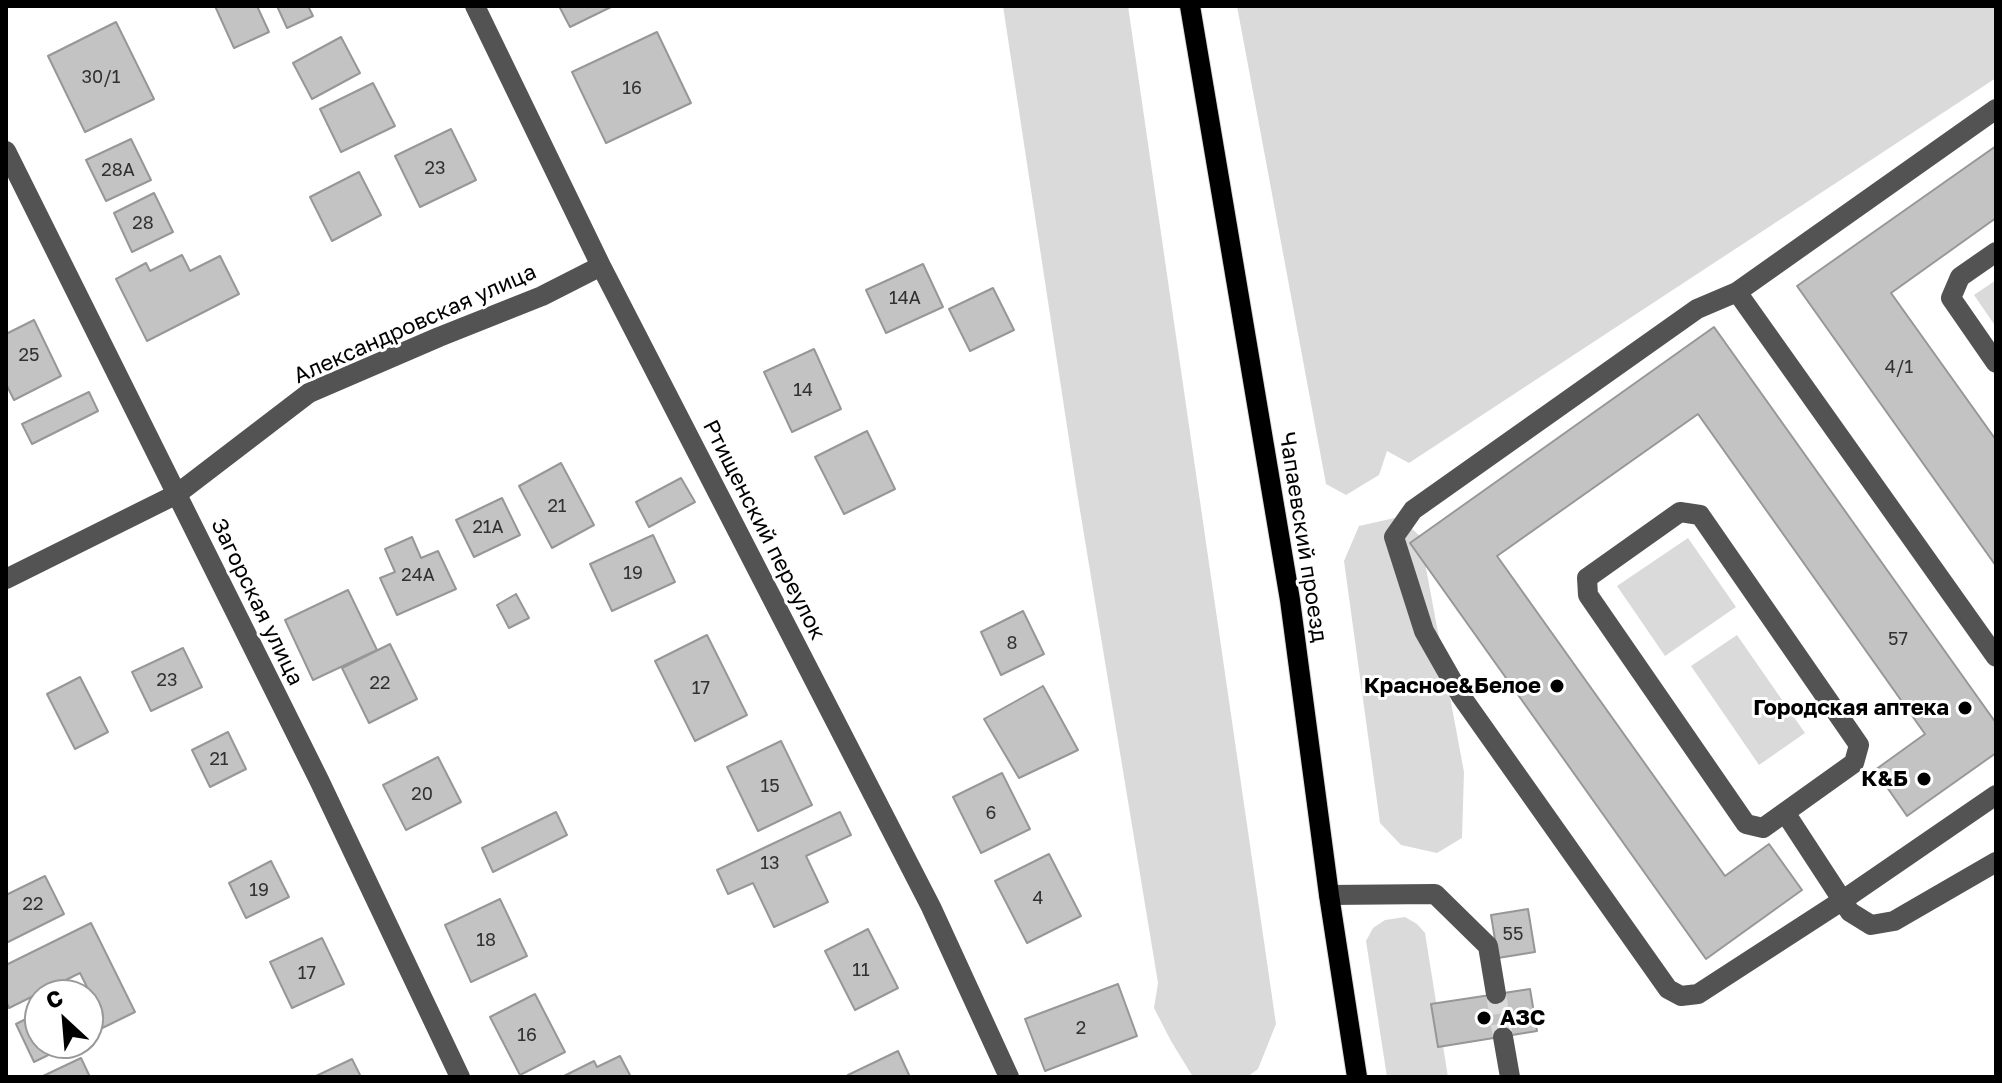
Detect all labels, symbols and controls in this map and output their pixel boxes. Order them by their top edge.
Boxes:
house number: 30/1 [81,66,121,88]
house number: 16 [622,77,642,99]
house number: 23 [425,157,445,179]
house number: 28А [101,159,135,181]
house number: 28 [132,212,154,234]
street label: Александровская улица [290,259,540,389]
house number: 14А [889,287,921,309]
house number: 25 [19,344,39,366]
house number: 4/1 [1885,356,1913,378]
house number: 14 [793,379,813,401]
street label: Ртищенский переулок [697,416,831,644]
street label: Чапаевский проезд [1273,430,1333,644]
house number: 21 [547,495,567,517]
street label: Загорская улица [205,514,309,690]
house number: 21А [472,516,504,538]
house number: 19 [623,562,643,584]
house number: 24А [401,564,435,586]
house number: 57 [1888,628,1908,650]
house number: 8 [1007,632,1017,654]
house number: 23 [157,669,177,691]
house number: 22 [370,672,390,694]
place label: Красное&Белое [1364,673,1541,699]
house number: 17 [692,677,710,699]
marker: Красное&Белое [1548,677,1566,695]
place label: Городская аптека [1753,695,1949,721]
marker: Городская аптека [1956,699,1974,717]
house number: 21 [209,748,229,770]
place label: К&Б [1861,766,1908,792]
marker: К&Б [1915,770,1933,788]
house number: 15 [760,775,780,797]
house number: 20 [411,783,433,805]
house number: 6 [986,802,996,824]
house number: 13 [760,852,780,874]
house number: 19 [249,879,269,901]
house number: 4 [1033,887,1043,909]
house number: 22 [23,893,43,915]
house number: 55 [1503,923,1523,945]
house number: 18 [476,929,496,951]
house number: 11 [852,959,870,981]
house number: 17 [298,962,316,984]
north arrow [24,979,104,1059]
text: С [41,983,67,1014]
place label: АЗС [1500,1005,1545,1031]
marker: АЗС [1475,1009,1493,1027]
house number: 2 [1076,1017,1086,1039]
house number: 16 [517,1024,537,1046]

